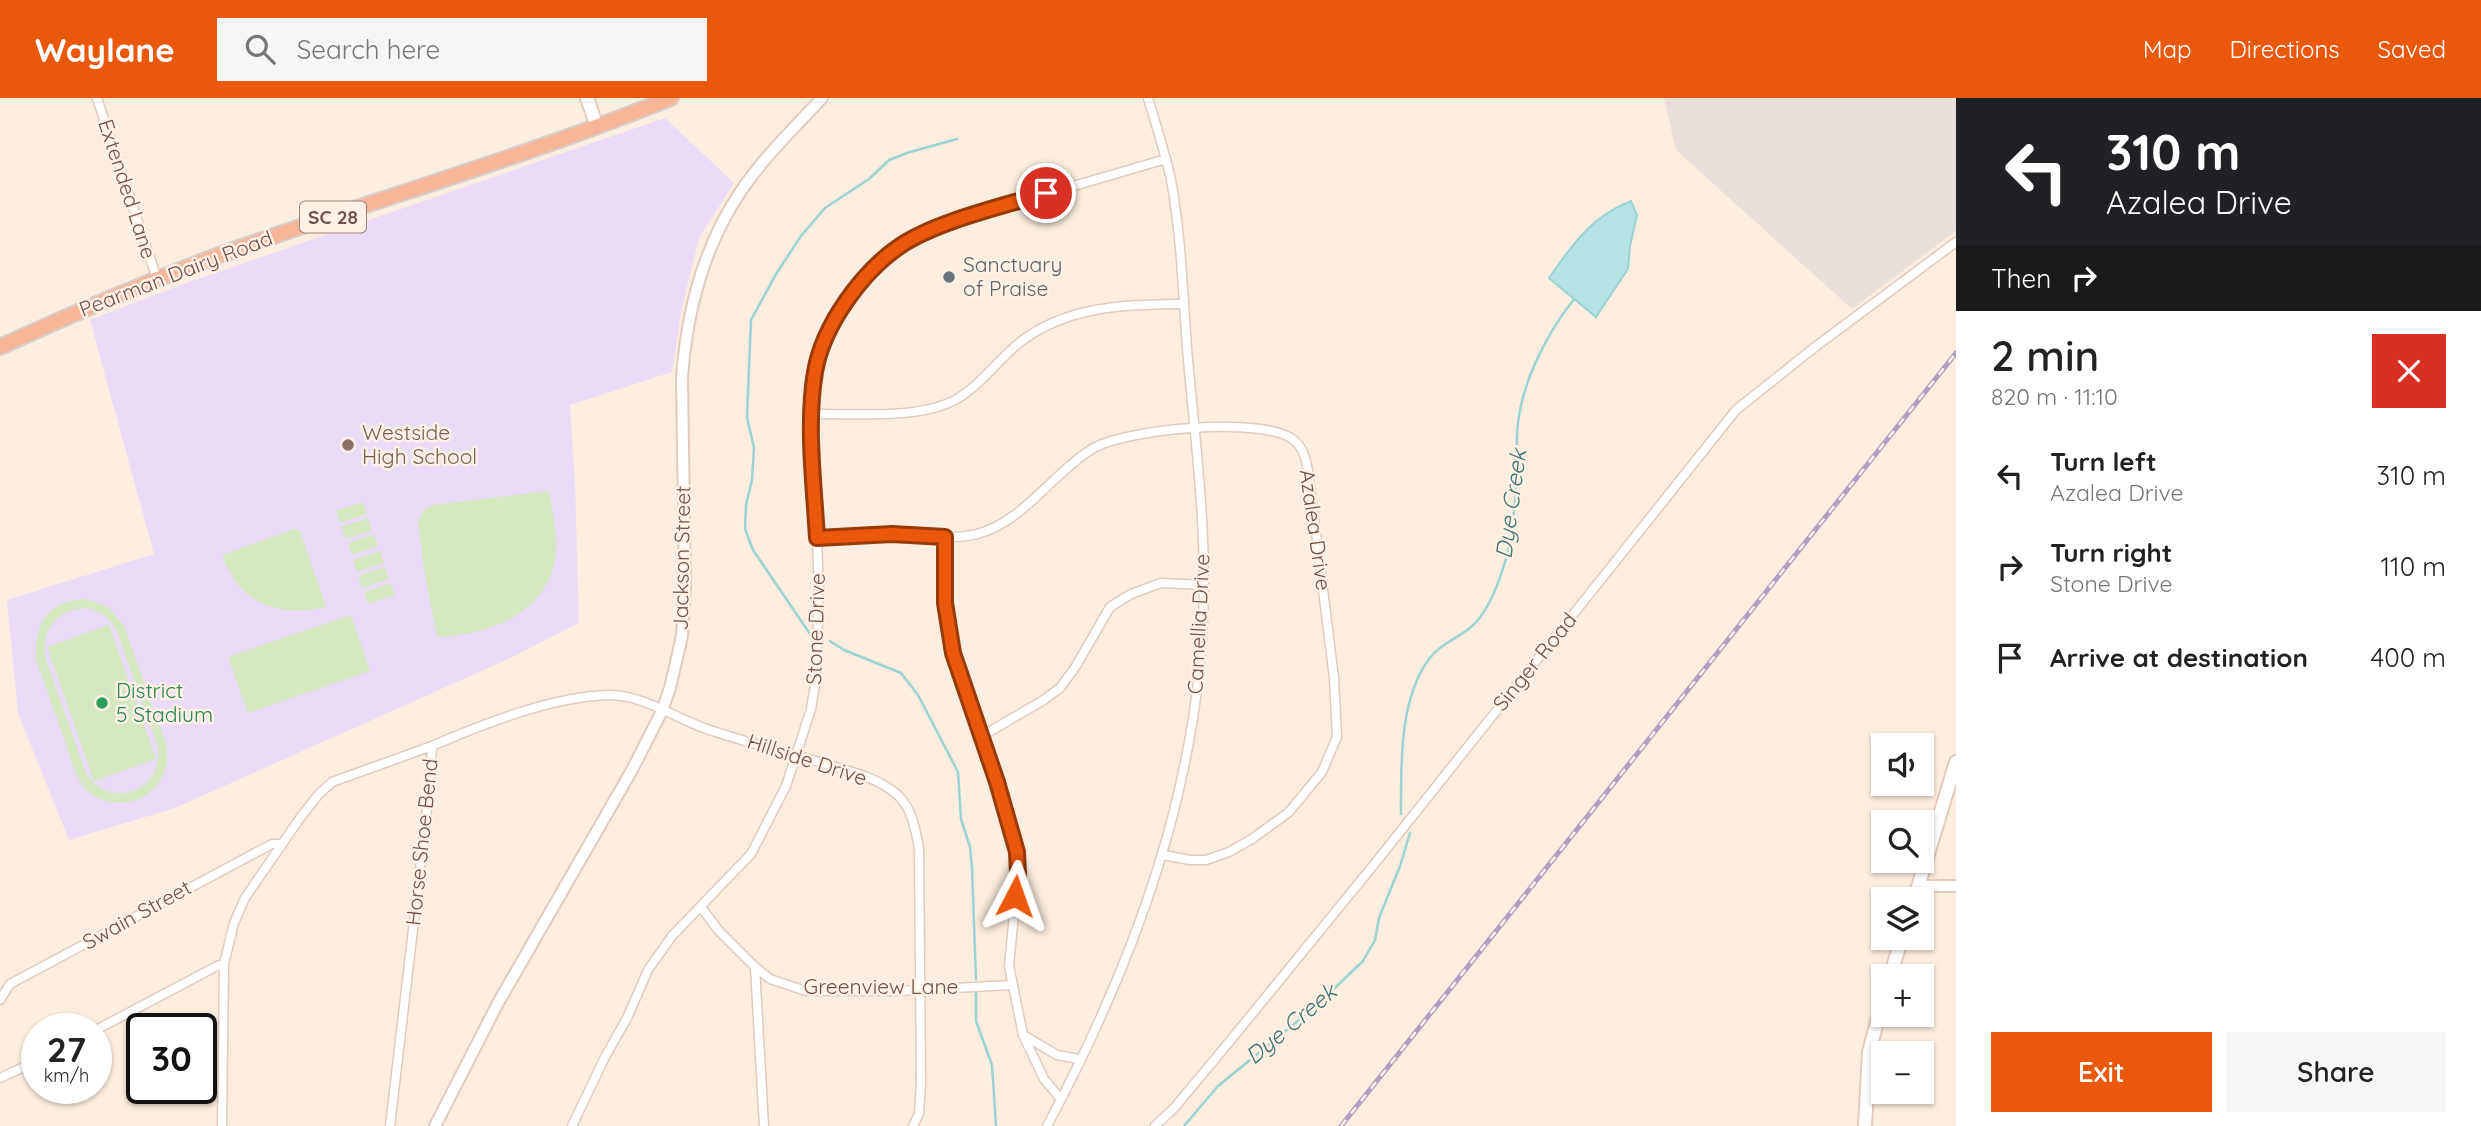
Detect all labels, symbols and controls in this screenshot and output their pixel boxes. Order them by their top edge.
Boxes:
search box [217,18,707,81]
text: Waylane [35,29,175,70]
icon: search [241,30,279,68]
text: Search here [297,33,440,66]
text: Map [2143,34,2192,64]
text: Directions [2230,34,2340,64]
text: Saved [2378,34,2446,64]
street label: Extended Lane [93,116,163,262]
text: 310 m [2106,121,2240,182]
icon: left [1991,126,2082,217]
pin [1016,163,1076,223]
icon: arrive [1027,174,1065,212]
text: Azalea Drive [2106,182,2292,222]
road number: SC 28 [300,202,366,232]
street label: Pearman Dairy Road [75,224,276,322]
place label: Sanctuary of Praise [963,251,1062,301]
icon: right [2065,259,2103,297]
text: Then [1991,262,2051,295]
marker: Sanctuary of Praise [941,269,957,285]
text: 2 min [1991,329,2099,382]
button: close [2372,334,2446,408]
text: 820 m · 11:10 [1991,382,2118,411]
place label: Westside High School [362,419,477,469]
marker: Westside High School [340,437,356,453]
text: Turn left [2050,445,2157,478]
water label: Dye Creek [1488,446,1533,561]
icon: left [1991,457,2029,495]
text: 310 m [2376,459,2446,492]
street label: Azalea Drive [1295,468,1337,592]
text: Azalea Drive [2050,478,2184,507]
street label: Jackson Street [667,485,695,630]
text: Turn right [2050,536,2172,569]
icon: right [1991,548,2029,586]
text: 110 m [2380,550,2446,583]
street label: Camellia Drive [1181,553,1215,695]
text: Stone Drive [2050,569,2172,598]
street label: Stone Drive [800,573,830,685]
street label: Singer Road [1487,607,1582,716]
icon: arrive [1991,639,2029,677]
text: Arrive at destination [2050,641,2308,674]
text: 400 m [2371,641,2446,674]
place label: District 5 Stadium [116,677,213,727]
marker: District 5 Stadium [94,695,110,711]
street label: Hillside Drive [744,727,871,791]
map controls [1871,733,1934,1104]
button: sound [1871,733,1934,796]
street label: Horse Shoe Bend [399,757,443,927]
button: search [1871,810,1934,873]
position arrow [978,859,1052,933]
street label: Swain Street [78,874,195,955]
button: layers [1871,887,1934,950]
button: + [1871,964,1934,1027]
street label: Greenview Lane [804,973,958,999]
water label: Dye Creek [1239,976,1344,1070]
speed limit sign: 30 [126,1013,217,1104]
text: 27 [47,1027,86,1071]
button: Exit [1991,1032,2212,1112]
button: Share [2226,1032,2446,1112]
button: − [1871,1041,1934,1104]
text: km/h [44,1064,89,1087]

